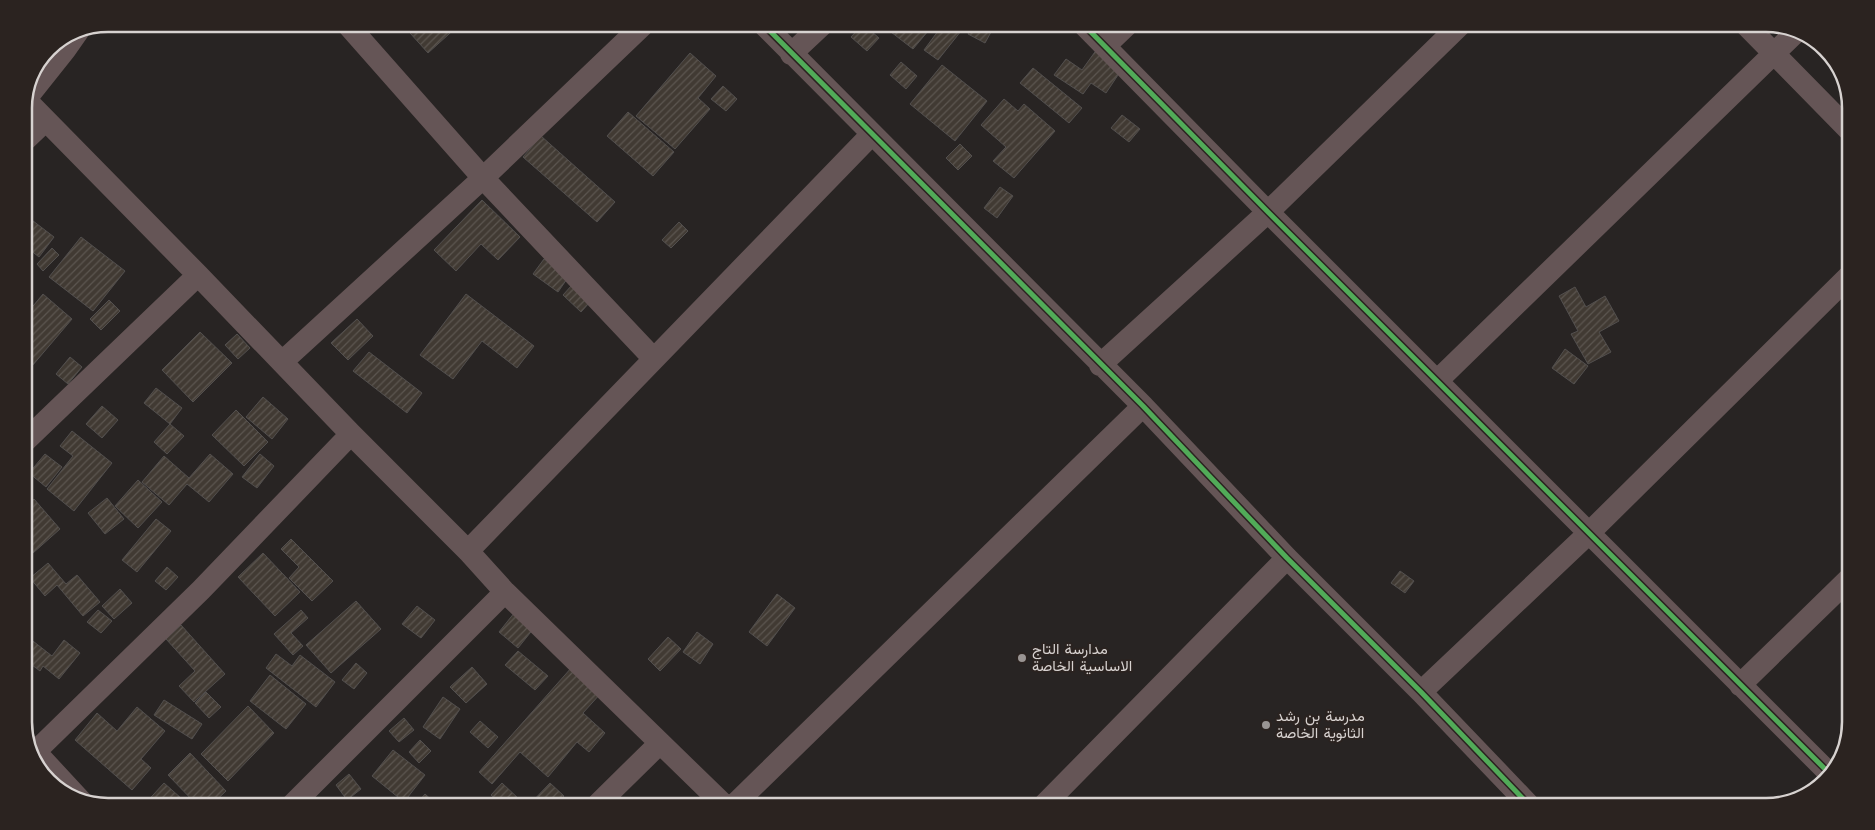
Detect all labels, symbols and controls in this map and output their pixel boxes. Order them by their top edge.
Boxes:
place label: مدارسة التاج الاساسية الخاصة [1032,640,1132,675]
marker: مدارسة التاج الاساسية الخاصة [1016,652,1028,664]
place label: مدرسة بن رشد الثانوية الخاصة [1276,707,1365,742]
marker: مدرسة بن رشد الثانوية الخاصة [1260,719,1272,731]

